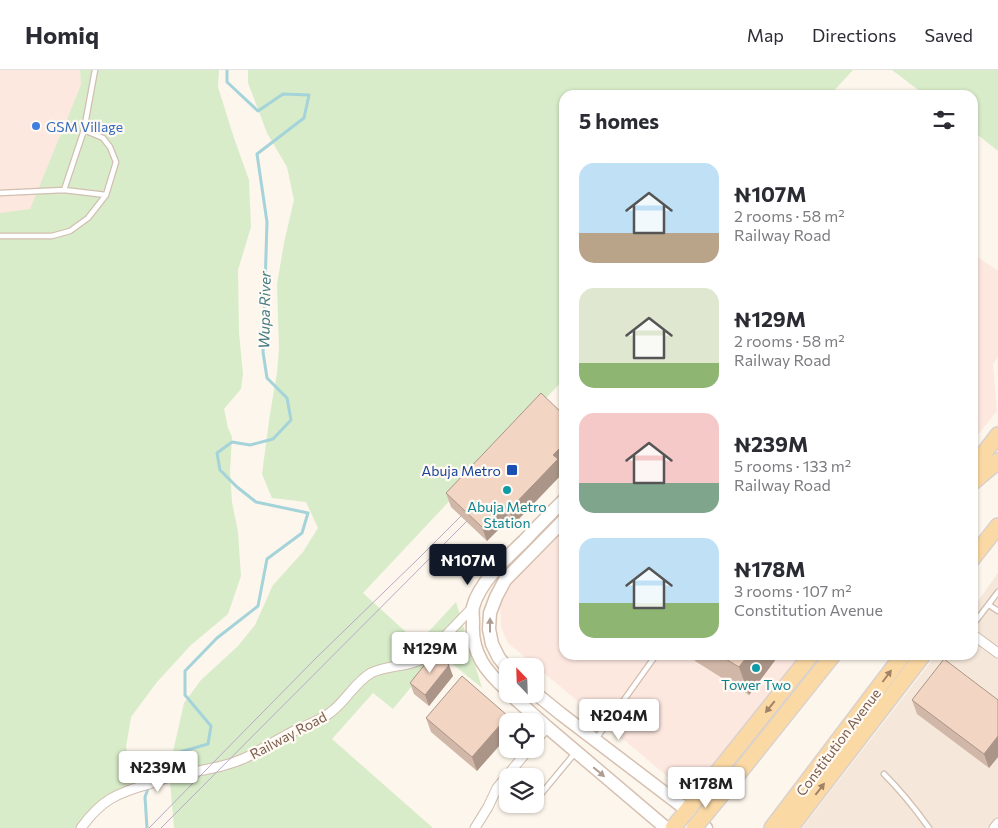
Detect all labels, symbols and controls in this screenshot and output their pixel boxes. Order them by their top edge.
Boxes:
text: Homiq [25,20,99,49]
text: Map [747,24,784,46]
text: Directions [812,24,896,46]
text: Saved [924,24,973,46]
icon: filters [930,106,958,134]
text: 5 homes [579,108,659,133]
place label: GSM Village [46,118,123,135]
marker: GSM Village [30,120,42,132]
text: ₦107M [734,181,806,206]
icon: home [619,183,679,243]
text: 2 rooms · 58 m² [734,206,845,225]
text: Railway Road [734,225,831,244]
water label: Wupa River [254,270,274,349]
text: ₦129M [734,306,806,331]
icon: home [619,308,679,368]
text: 2 rooms · 58 m² [734,331,845,350]
text: Railway Road [734,350,831,369]
text: ₦239M [734,431,808,456]
icon: home [619,433,679,493]
text: 5 rooms · 133 m² [734,456,851,475]
place label: Abuja Metro [422,462,501,479]
marker: Abuja Metro [505,463,519,477]
text: Railway Road [734,475,831,494]
marker: Abuja Metro Station [501,484,513,496]
place label: Abuja Metro Station [467,498,547,531]
pin: ₦107M [433,544,503,586]
text: ₦107M [440,550,496,569]
text: ₦178M [734,556,806,581]
icon: home [619,558,679,618]
text: 3 rooms · 107 m² [734,581,852,600]
text: Constitution Avenue [734,600,883,619]
one-way arrow [486,617,494,633]
pin: ₦129M [395,632,465,674]
text: ₦129M [403,638,457,657]
north arrow [499,658,544,702]
map controls [499,658,544,813]
marker: Tower Two [750,662,762,674]
one-way arrow [882,670,893,683]
place label: Tower Two [721,676,791,693]
street label: Constitution Avenue [792,685,884,799]
pin: ₦204M [584,698,654,741]
one-way arrow [764,700,775,713]
text: ₦204M [590,705,648,724]
street label: Railway Road [247,708,329,762]
button: locate [499,713,544,758]
pin: ₦239M [123,750,193,793]
text: ₦239M [130,757,186,776]
one-way arrow [593,766,606,777]
pin: ₦178M [671,766,741,809]
button: layers [499,768,544,813]
text: ₦178M [679,773,733,792]
one-way arrow [814,783,825,796]

